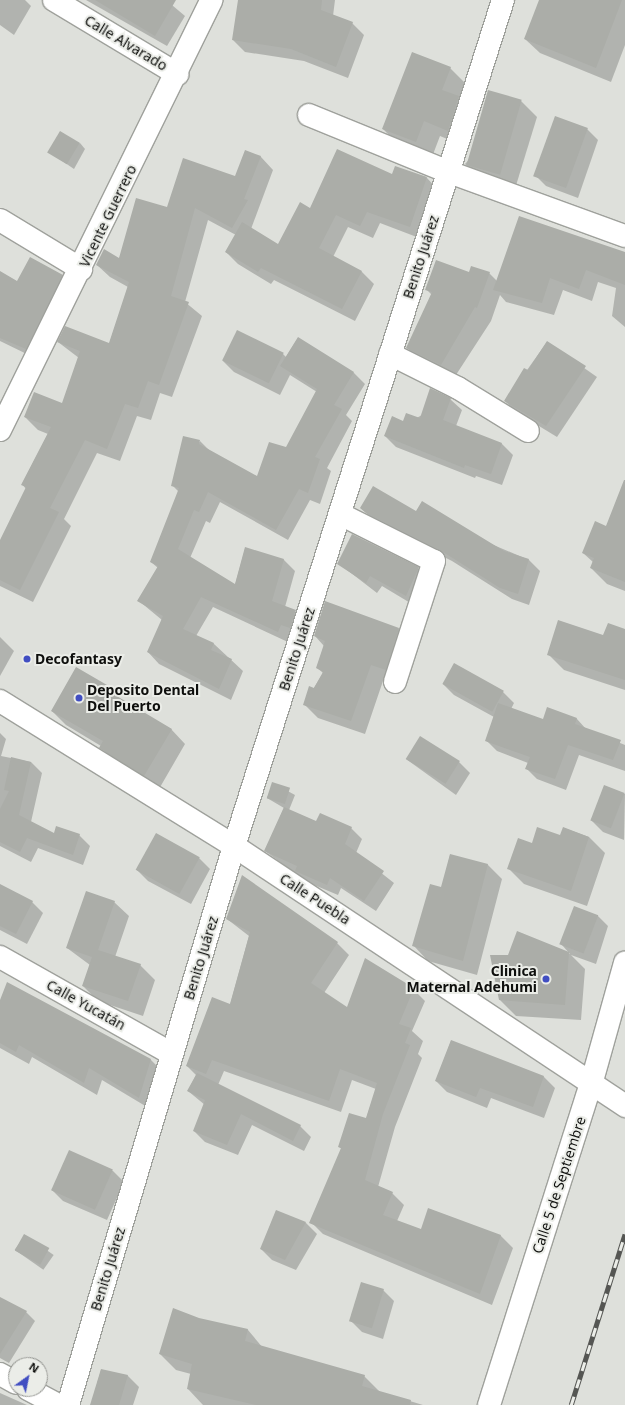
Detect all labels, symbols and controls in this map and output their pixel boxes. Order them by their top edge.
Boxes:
street label: Calle Alvarado [82,12,170,74]
street label: Vicente Guerrero [76,162,140,270]
street label: Benito Juárez [400,213,442,301]
street label: Benito Juárez [276,605,318,693]
place label: Decofantasy [35,651,122,667]
marker: Decofantasy [22,654,32,664]
place label: Deposito Dental Del Puerto [87,682,199,714]
marker: Deposito Dental Del Puerto [74,693,84,703]
street label: Calle Puebla [277,870,353,928]
street label: Benito Juárez [180,914,222,1002]
place label: Clinica Maternal Adehumi [406,963,537,996]
marker: Clinica Maternal Adehumi [540,973,552,985]
street label: Calle Yucatán [44,976,128,1034]
street label: Calle 5 de Septiembre [529,1114,589,1256]
street label: Benito Juárez [87,1225,129,1313]
north arrow [8,1357,48,1397]
text: N [26,1359,42,1376]

